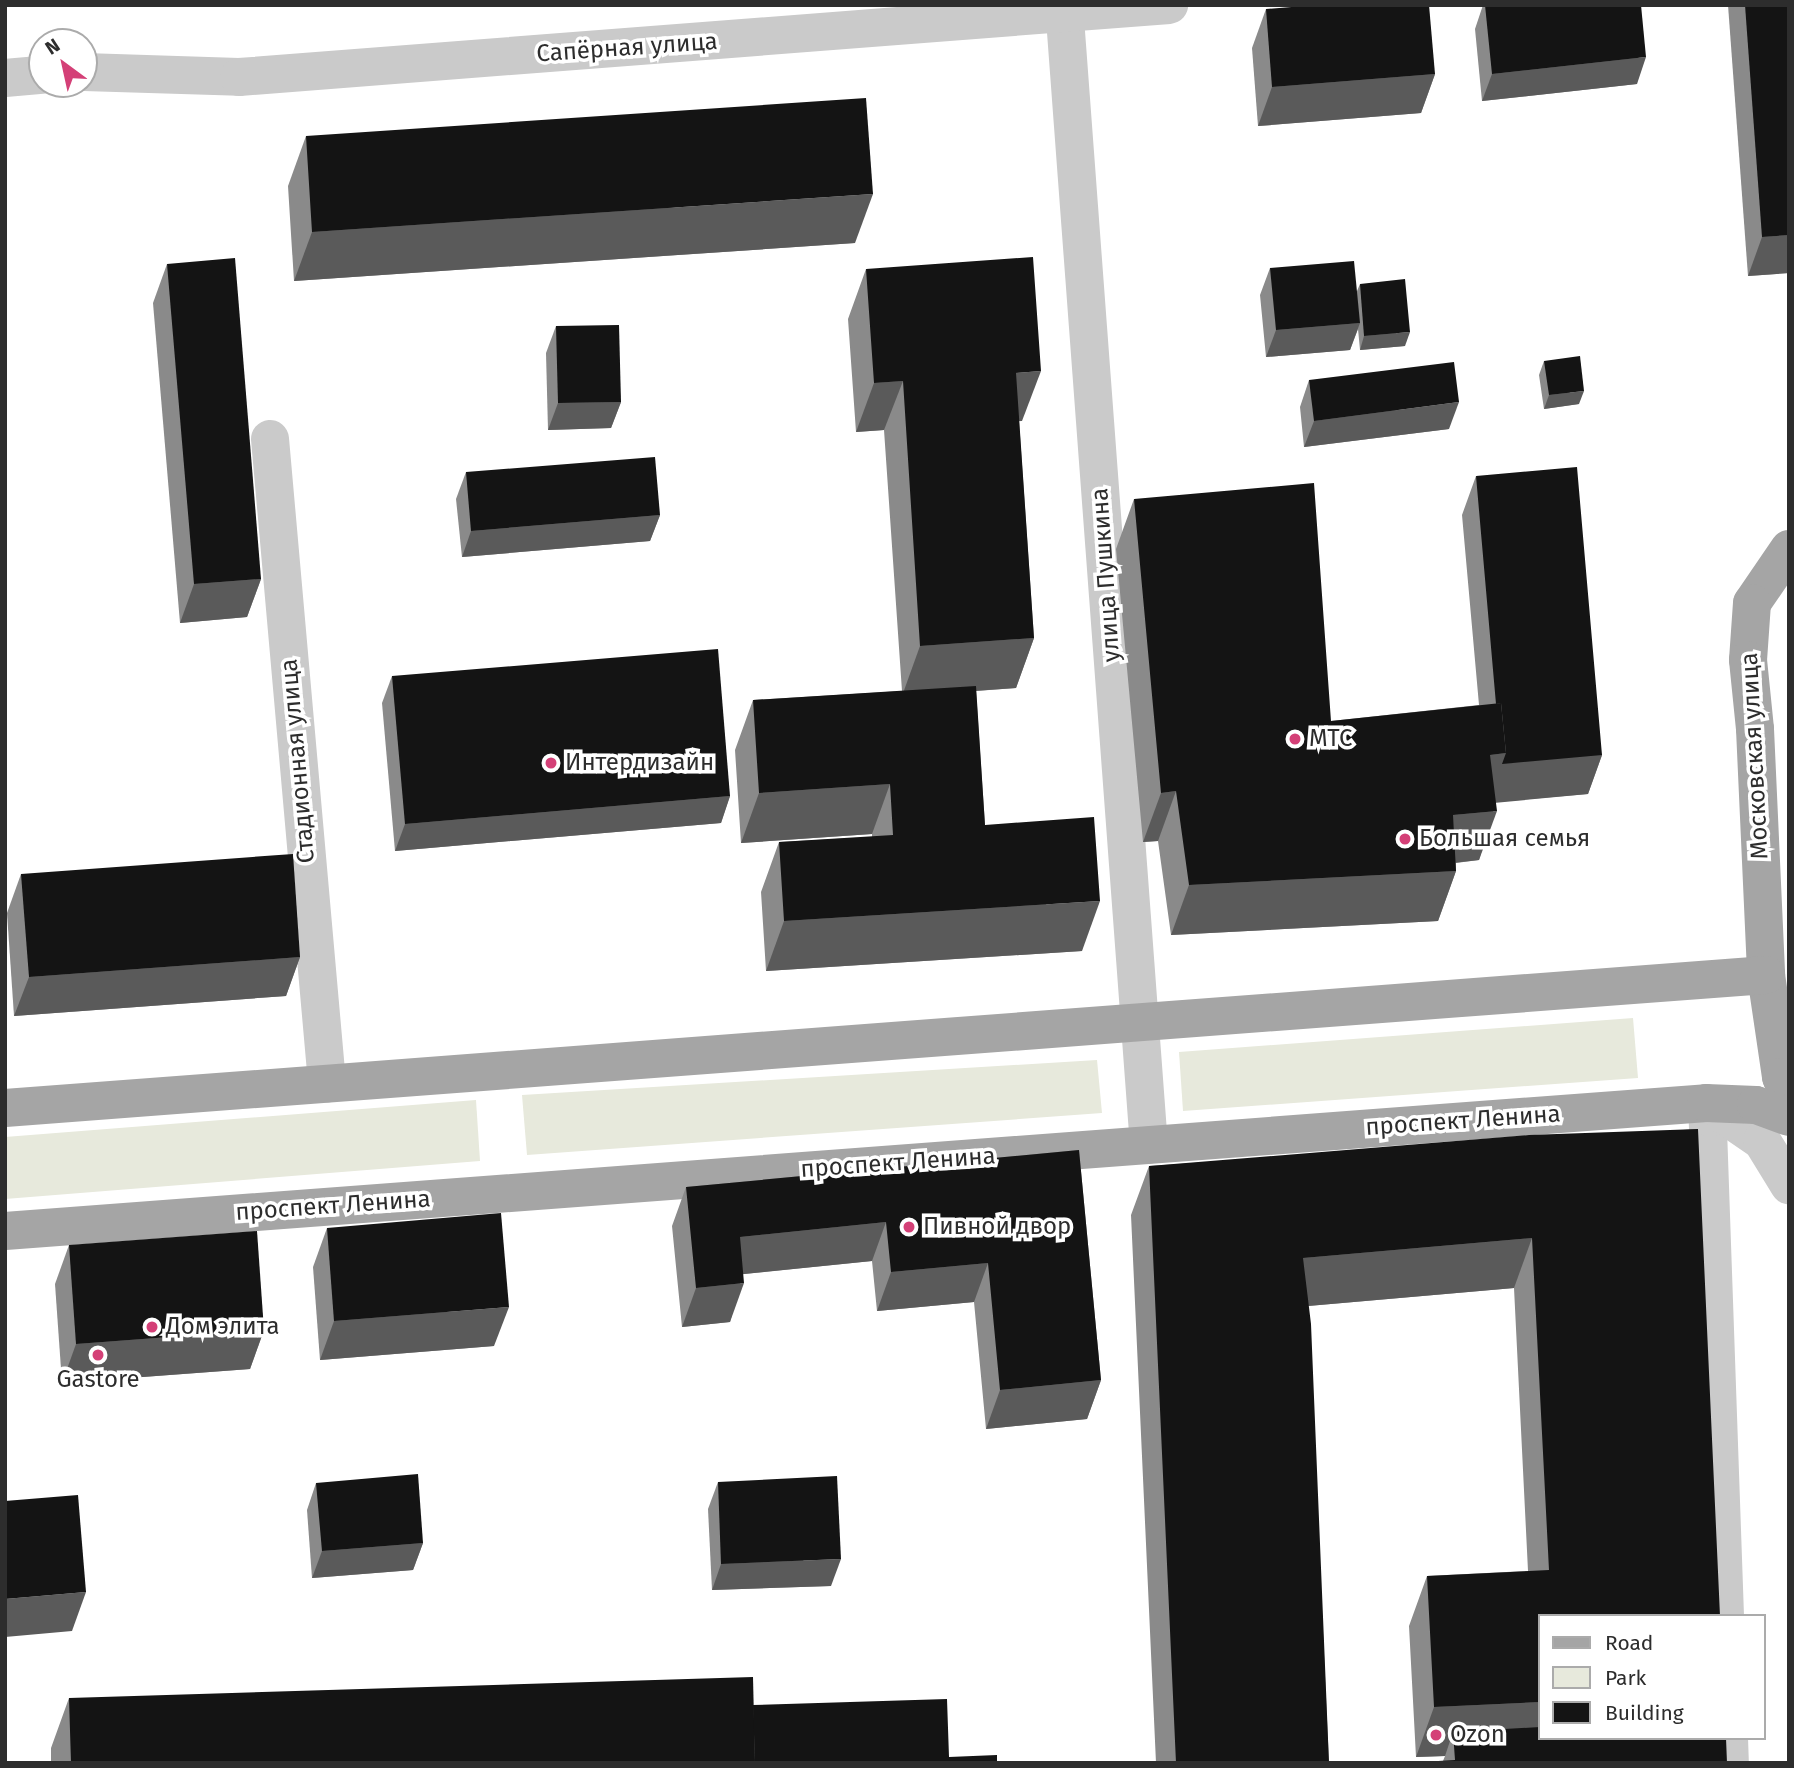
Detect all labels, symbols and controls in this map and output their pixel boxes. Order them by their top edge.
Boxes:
street label: Сапёрная улица [535,27,719,69]
north arrow [28,28,98,98]
text: N [41,34,64,60]
street label: улица Пушкина [1086,487,1126,663]
street label: Московская улица [1735,652,1775,860]
street label: Стадионная улица [275,658,321,864]
place label: МТС [1309,725,1352,753]
marker: МТС [1287,731,1303,747]
place label: Интердизайн [565,749,714,777]
marker: Интердизайн [543,755,559,771]
place label: Большая семья [1419,825,1590,853]
marker: Большая семья [1397,831,1413,847]
street label: проспект Ленина [1364,1100,1562,1142]
street label: проспект Ленина [799,1142,997,1184]
street label: проспект Ленина [234,1185,432,1227]
place label: Пивной двор [923,1213,1071,1241]
marker: Пивной двор [901,1219,917,1235]
place label: Дом элита [166,1313,280,1341]
marker: Дом элита [144,1319,160,1335]
marker: Gastore [90,1347,106,1363]
place label: Gastore [56,1366,140,1394]
legend [1538,1614,1766,1740]
text: Road [1605,1630,1653,1656]
text: Park [1605,1665,1646,1691]
text: Building [1605,1700,1684,1726]
place label: Ozon [1450,1721,1505,1749]
marker: Ozon [1428,1727,1444,1743]

